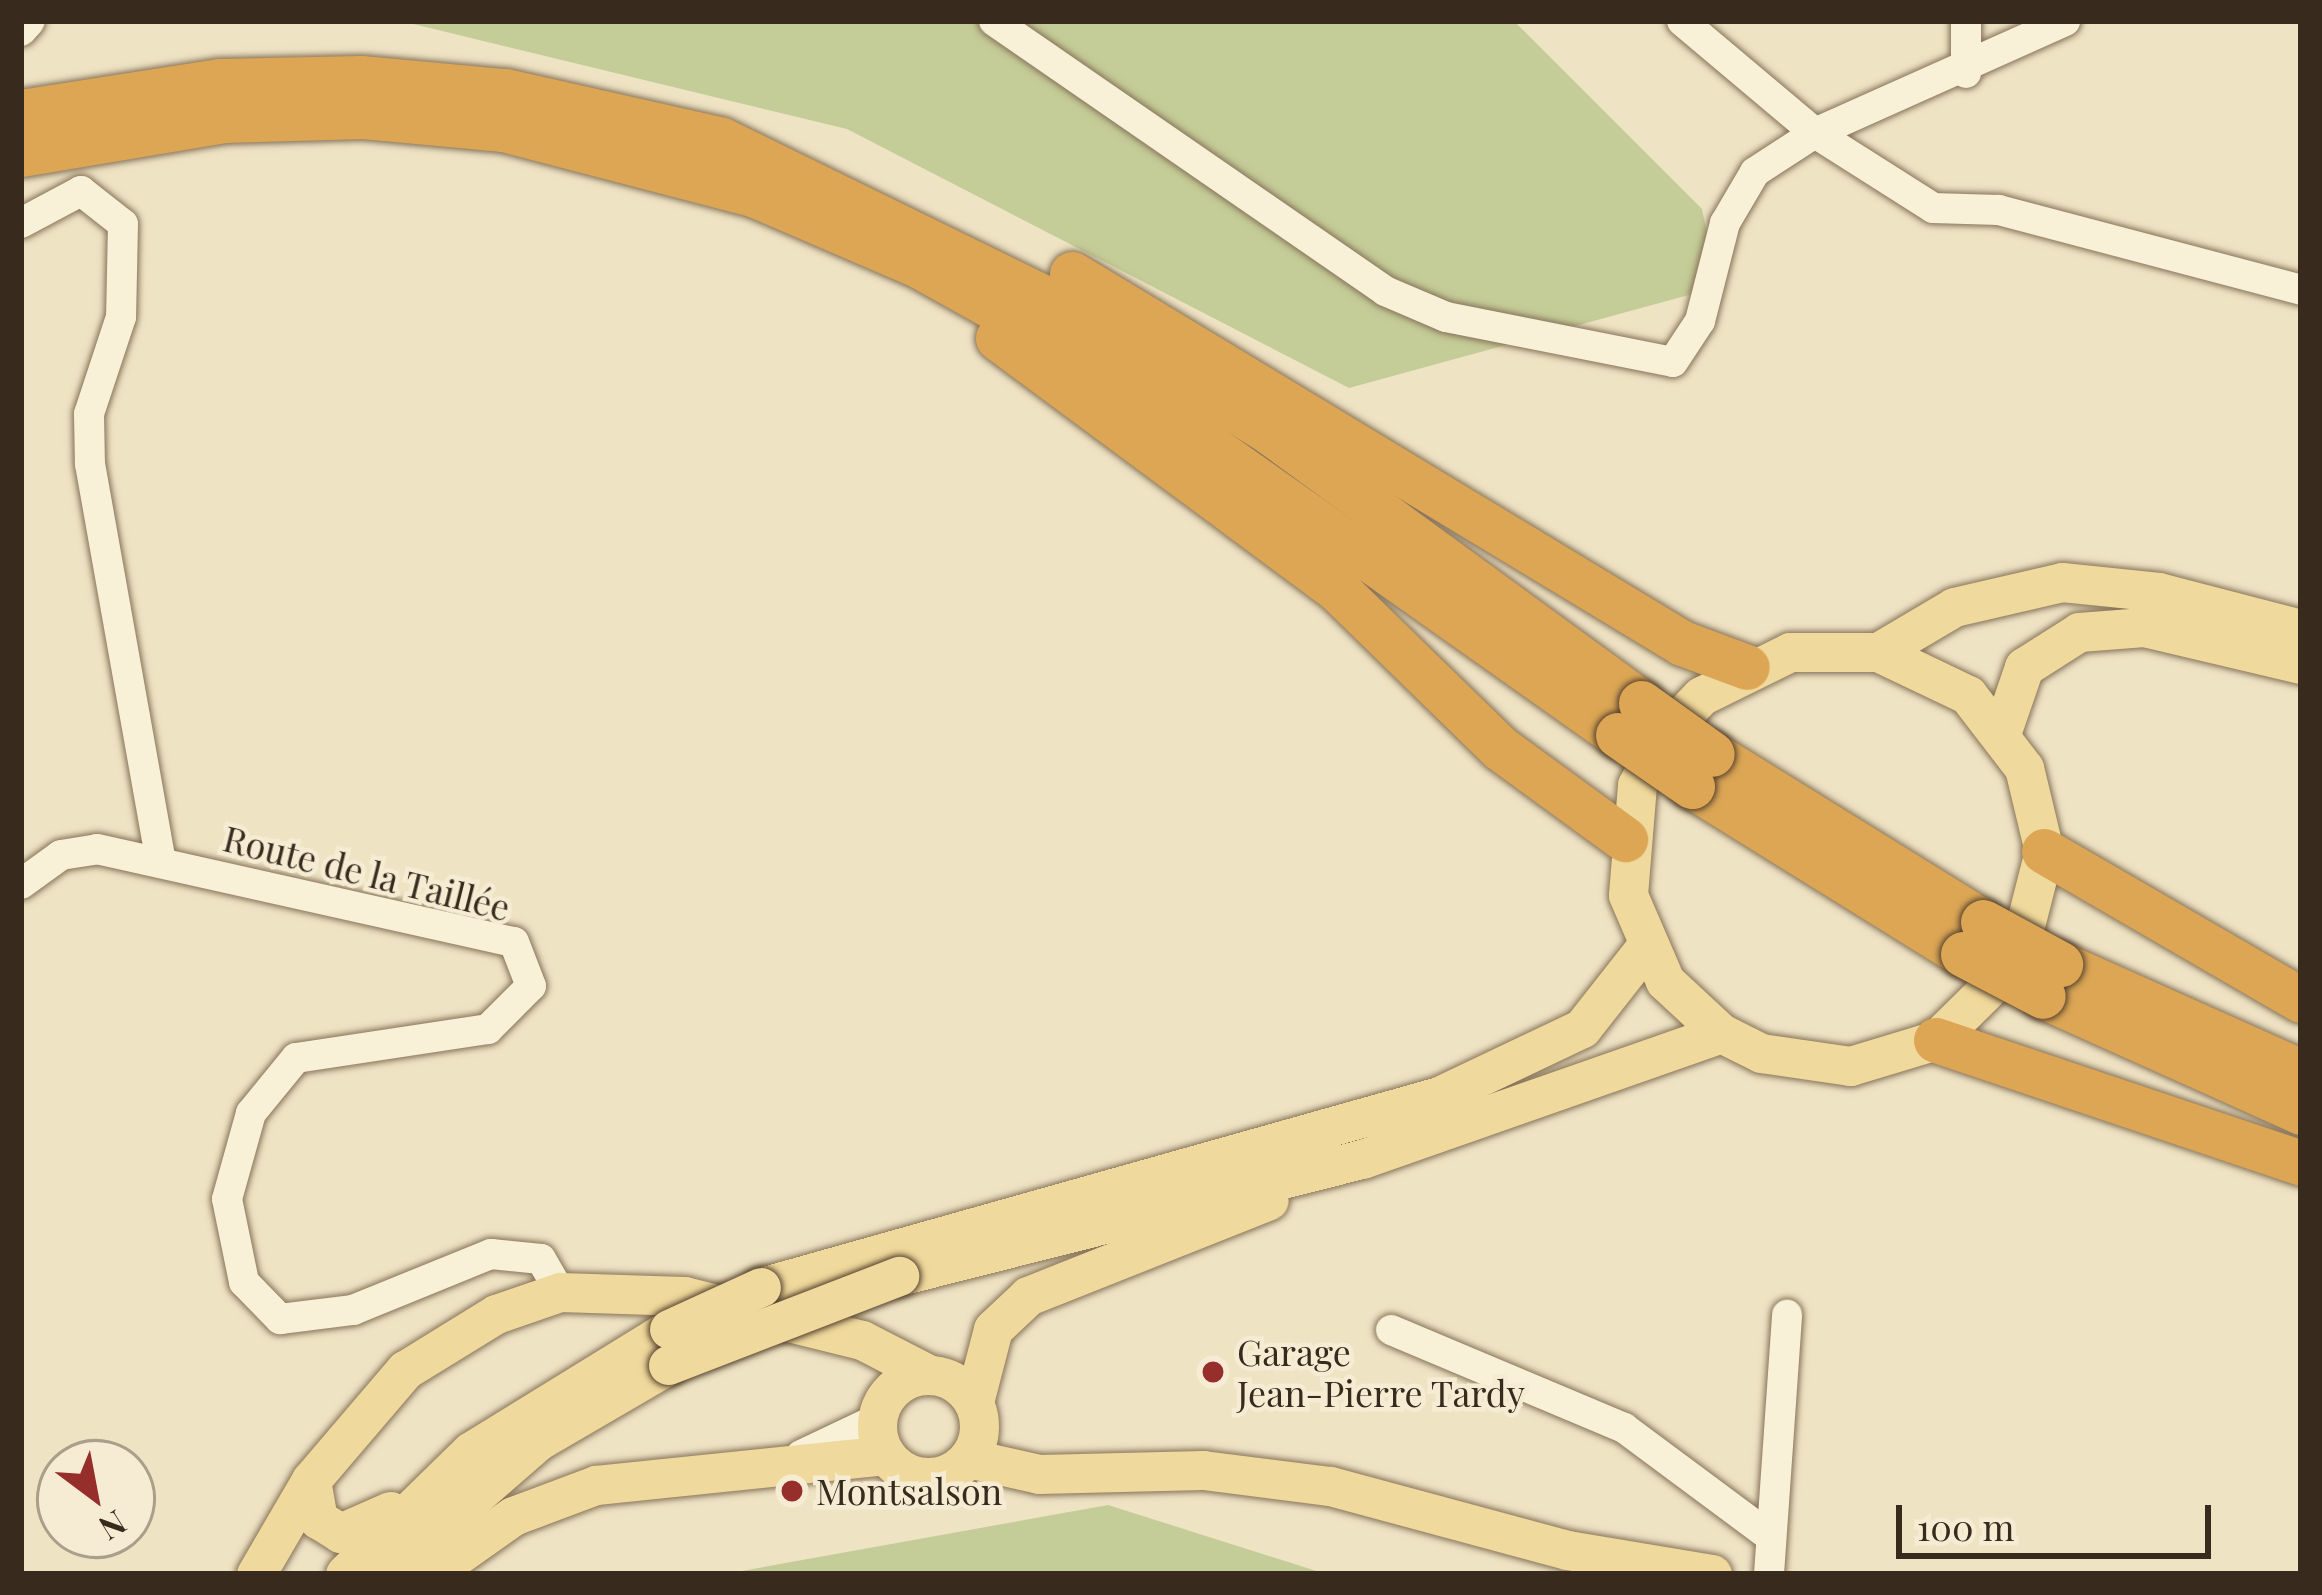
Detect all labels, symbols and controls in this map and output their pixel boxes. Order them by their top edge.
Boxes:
street label: Route de la Taillée [218,815,516,929]
place label: Garage Jean-Pierre Tardy [1237,1329,1526,1414]
marker: Garage Jean-Pierre Tardy [1200,1359,1226,1385]
north arrow [36,1439,156,1559]
place label: Montsalson [816,1469,1002,1513]
marker: Montsalson [779,1478,805,1504]
scale bar [1902,1481,2217,1555]
text: N [92,1502,135,1552]
text: 100 m [1917,1502,2014,1550]

